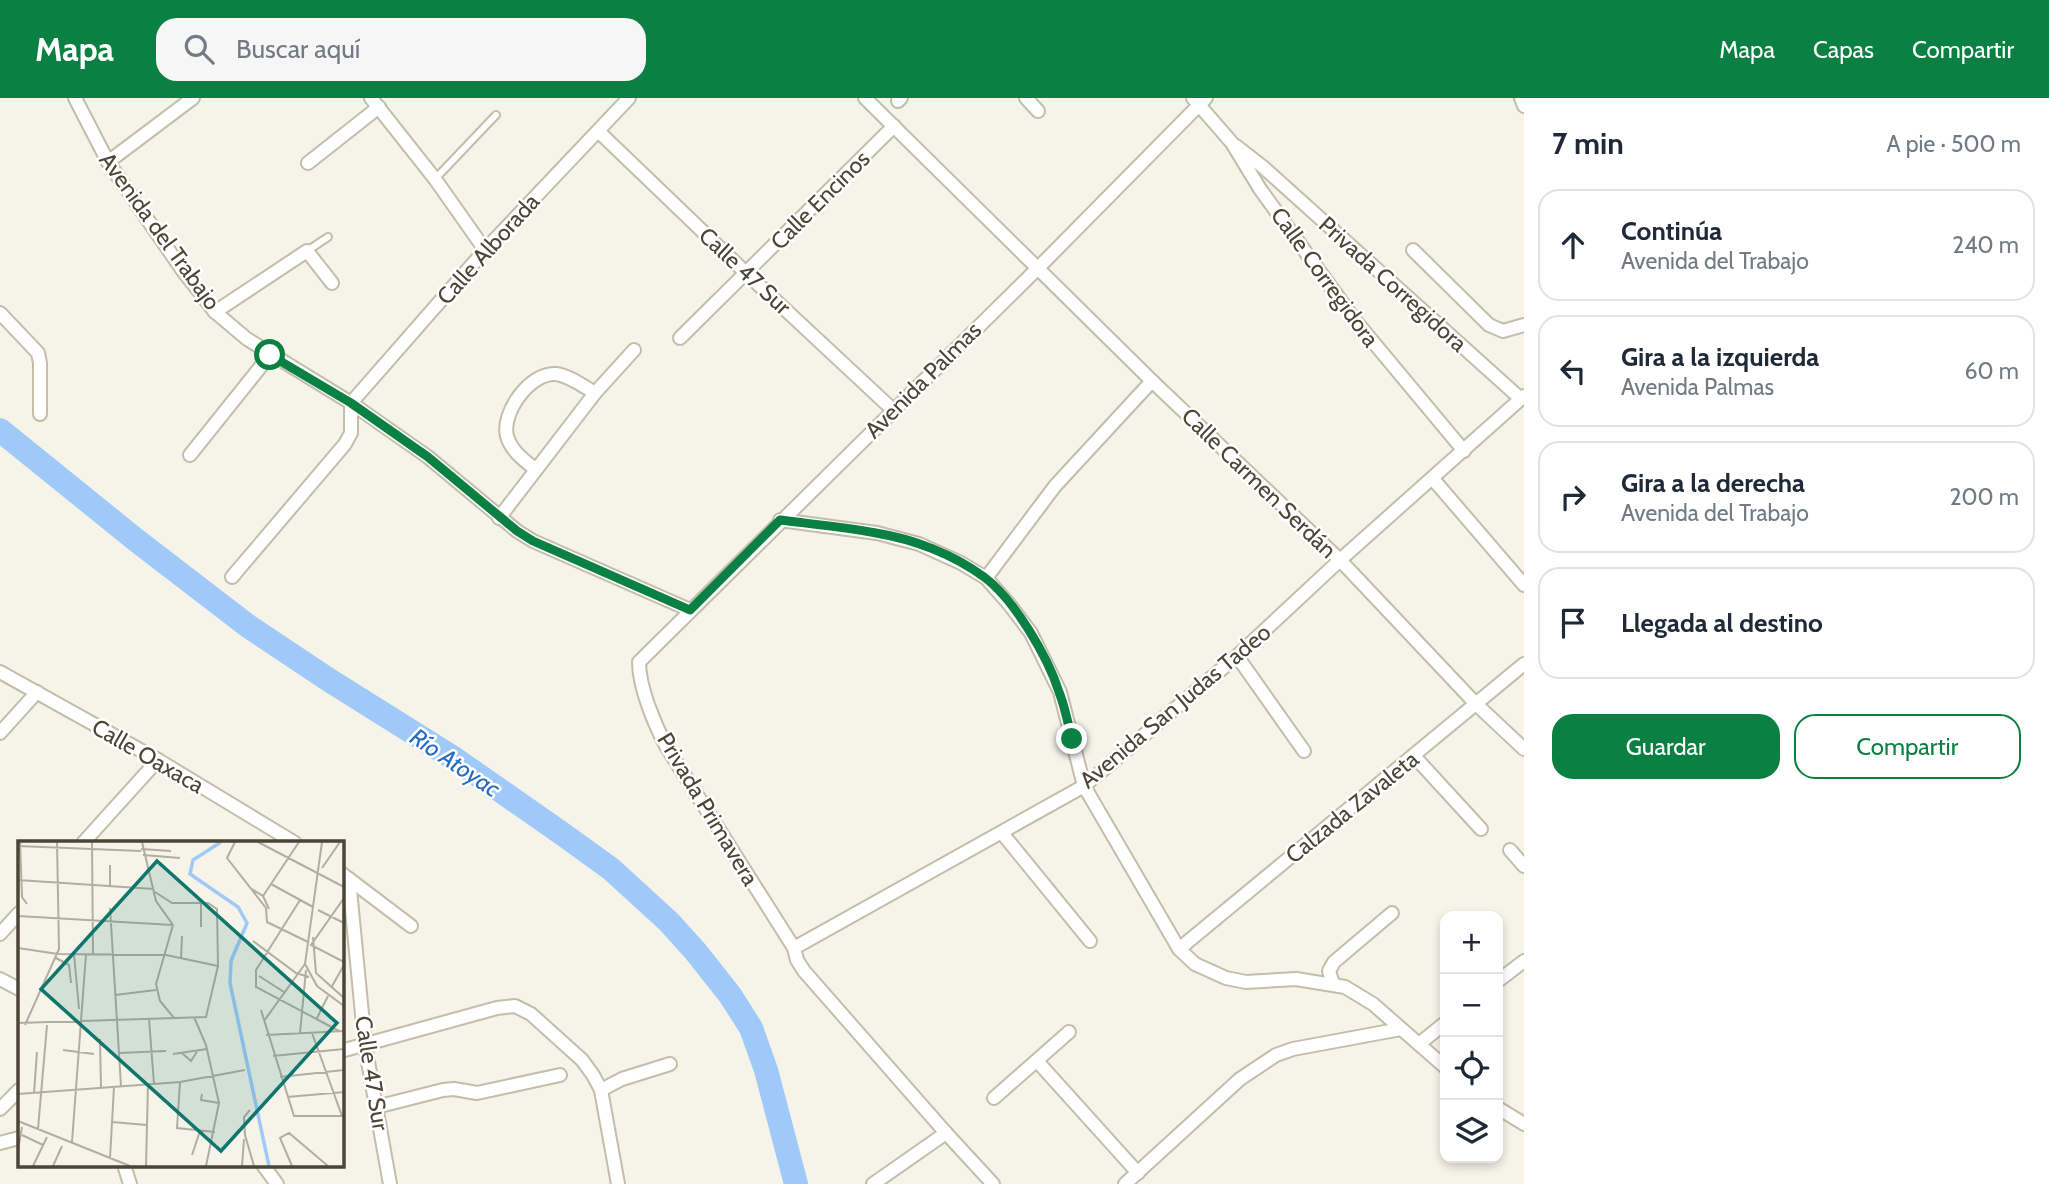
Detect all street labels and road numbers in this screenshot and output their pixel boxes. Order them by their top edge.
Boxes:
street label: Calle Encinos [765,145,875,255]
street label: Avenida del Trabajo [93,147,227,315]
street label: Calle Alborada [431,188,545,310]
street label: Calle Corregidora [1265,202,1385,352]
street label: Privada Corregidora [1313,210,1473,358]
street label: Calle 47 Sur [693,221,797,321]
street label: Avenida Palmas [859,316,987,444]
street label: Calle Carmen Serdán [1176,402,1342,564]
street label: Avenida San Judas Tadeo [1074,618,1276,794]
street label: Calle Oaxaca [87,713,209,799]
street label: Privada Primavera [651,728,765,890]
street label: Calzada Zavaleta [1280,745,1424,869]
street label: Calle 47 Sur [349,1014,395,1133]

